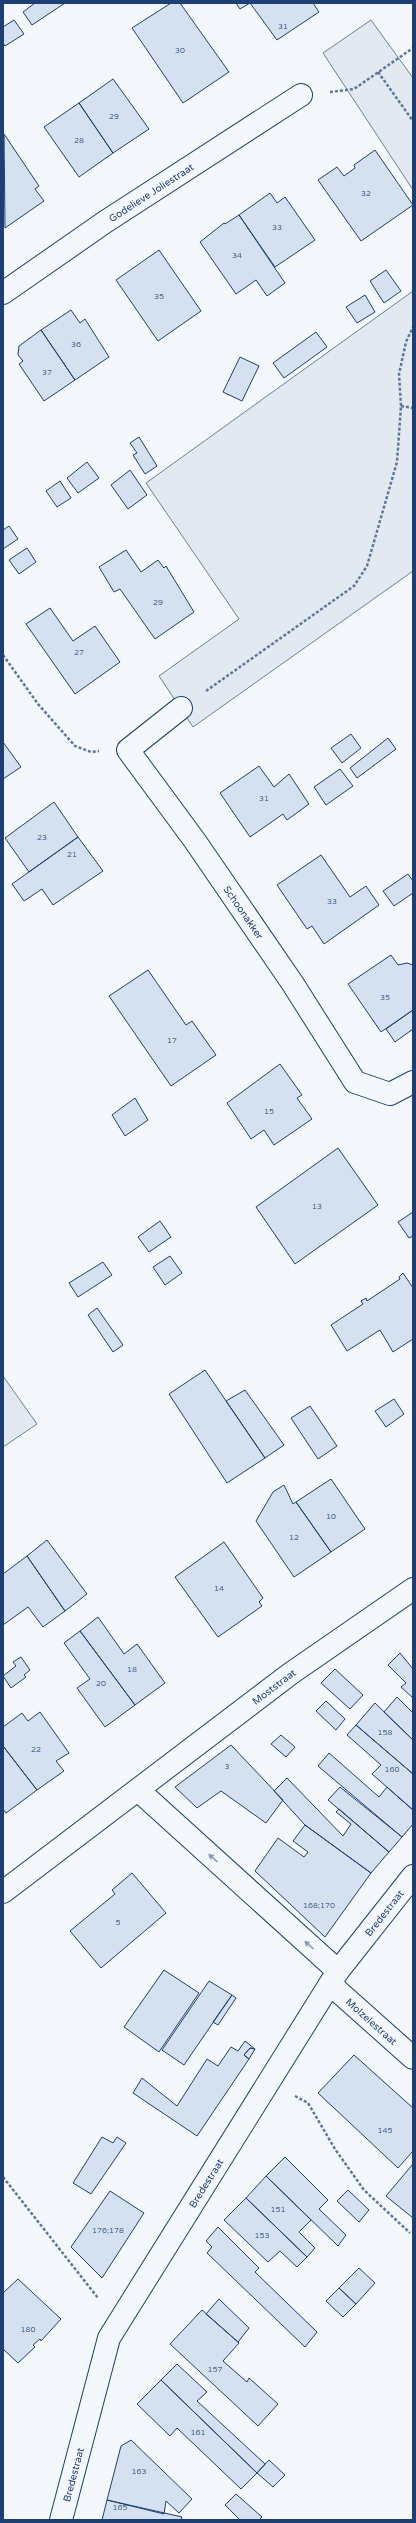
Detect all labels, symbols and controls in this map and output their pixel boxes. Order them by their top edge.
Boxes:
house number: 31 [278,22,288,31]
house number: 30 [175,46,185,55]
house number: 29 [109,112,119,121]
house number: 28 [74,136,84,145]
street label: Godelieve Joliestraat [107,161,196,225]
house number: 32 [361,189,371,198]
house number: 33 [272,223,282,232]
house number: 34 [232,251,242,260]
house number: 35 [154,292,164,301]
house number: 36 [71,340,81,349]
house number: 37 [42,368,52,377]
house number: 29 [153,598,163,607]
house number: 27 [74,648,84,657]
house number: 31 [259,794,269,803]
house number: 23 [37,833,47,842]
house number: 21 [67,850,77,859]
street label: Schoonakker [221,884,266,942]
house number: 33 [327,897,337,906]
house number: 35 [380,993,390,1002]
house number: 17 [167,1036,177,1045]
house number: 15 [264,1107,274,1116]
house number: 13 [312,1202,322,1211]
house number: 10 [326,1512,336,1521]
house number: 12 [289,1533,299,1542]
house number: 14 [214,1584,224,1593]
house number: 18 [127,1665,137,1674]
street label: Moststraat [250,1667,299,1708]
house number: 20 [96,1679,106,1688]
house number: 158 [377,1728,393,1737]
house number: 22 [31,1745,41,1754]
house number: 3 [224,1762,230,1771]
house number: 160 [384,1765,400,1774]
one-way arrow [207,1853,218,1862]
street label: Bredestraat [363,1888,407,1939]
house number: 168;170 [303,1901,335,1910]
house number: 5 [115,1918,121,1927]
one-way arrow [304,1940,314,1949]
street label: Molzelestraat [343,1996,399,2048]
house number: 145 [377,2126,393,2135]
street label: Bredestraat [187,2157,227,2210]
house number: 151 [270,2205,286,2214]
house number: 176;178 [92,2226,124,2235]
house number: 153 [254,2231,270,2240]
house number: 180 [20,2325,36,2334]
house number: 157 [207,2365,223,2374]
house number: 161 [190,2428,206,2437]
street label: Bredestraat [61,2446,87,2503]
house number: 163 [131,2467,147,2476]
house number: 165 [112,2503,128,2512]

